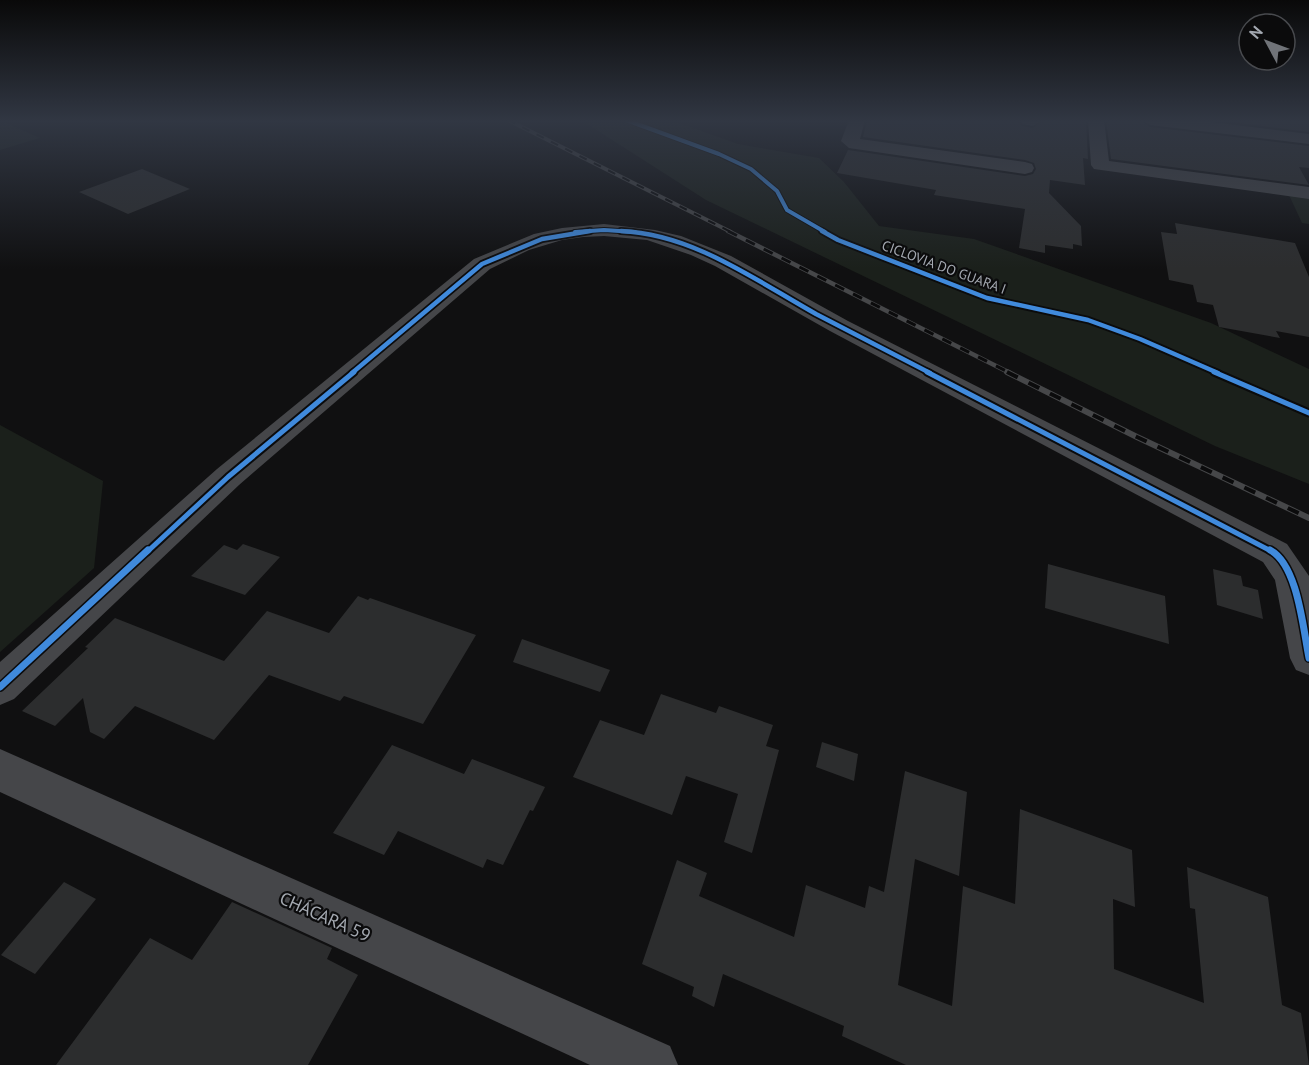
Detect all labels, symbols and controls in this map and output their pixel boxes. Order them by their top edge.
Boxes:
north arrow [1237,12,1297,72]
text: N [1245,22,1267,43]
street label: CICLOVIA DO GUARA I [880,236,1008,298]
street label: CHÁCARA 59 [276,886,374,947]

